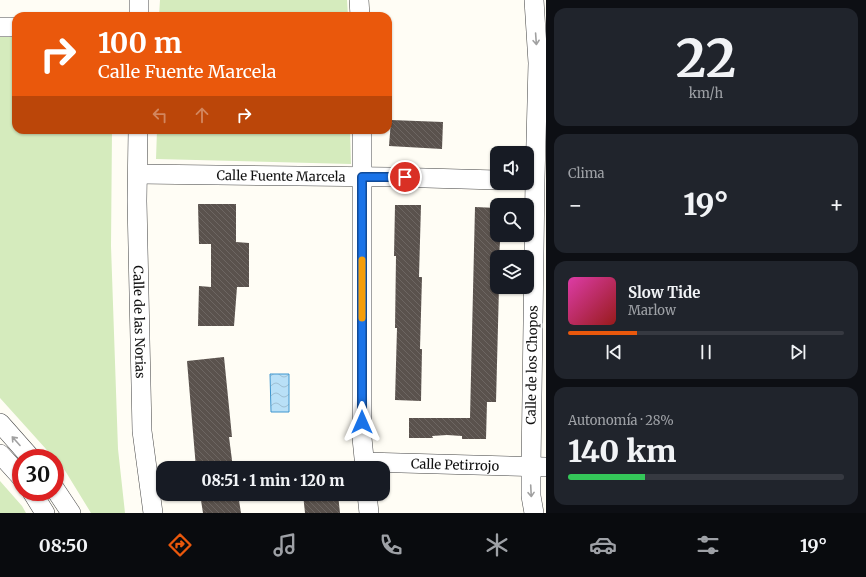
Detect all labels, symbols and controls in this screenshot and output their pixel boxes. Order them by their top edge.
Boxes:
text: 100 m [98,25,182,61]
text: 22 [676,26,736,91]
icon: right [32,28,84,80]
one-way arrow [533,32,540,45]
text: Calle Fuente Marcela [98,60,276,83]
text: km/h [689,85,723,102]
icon: left [149,104,171,126]
icon: ahead [191,104,213,126]
icon: right [233,104,255,126]
map controls [490,146,534,294]
button: sound [490,146,534,190]
pin [388,160,422,194]
text: Clima [568,165,605,182]
street label: Calle Fuente Marcela [216,166,346,185]
icon: arrive [394,166,416,188]
text: 19° [683,185,729,223]
text: − [568,191,583,219]
text: + [829,191,844,219]
button: search [490,198,534,242]
button: layers [490,250,534,294]
street label: Calle de las Norias [130,265,149,379]
text: Slow Tide [628,283,700,302]
text: Marlow [628,302,676,319]
street label: Calle de los Chopos [522,305,542,425]
icon: previous [603,341,625,363]
icon: pause [695,341,717,363]
icon: next [787,341,809,363]
position arrow [341,401,383,443]
text: Autonomía · 28% [568,412,674,429]
text: 140 km [568,432,676,470]
one-way arrow [11,435,20,446]
speed limit sign: 30 [12,449,64,501]
street label: Calle Petirrojo [411,455,500,474]
text: 08:51 · 1 min · 120 m [202,471,344,490]
one-way arrow [528,484,535,497]
icon: directions [166,531,194,559]
icon: music [271,531,299,559]
icon: phone [377,531,405,559]
icon: climate [483,531,511,559]
icon: car [589,531,617,559]
icon: filters [694,531,722,559]
text: 08:50 [39,534,88,557]
text: 19° [800,534,827,557]

